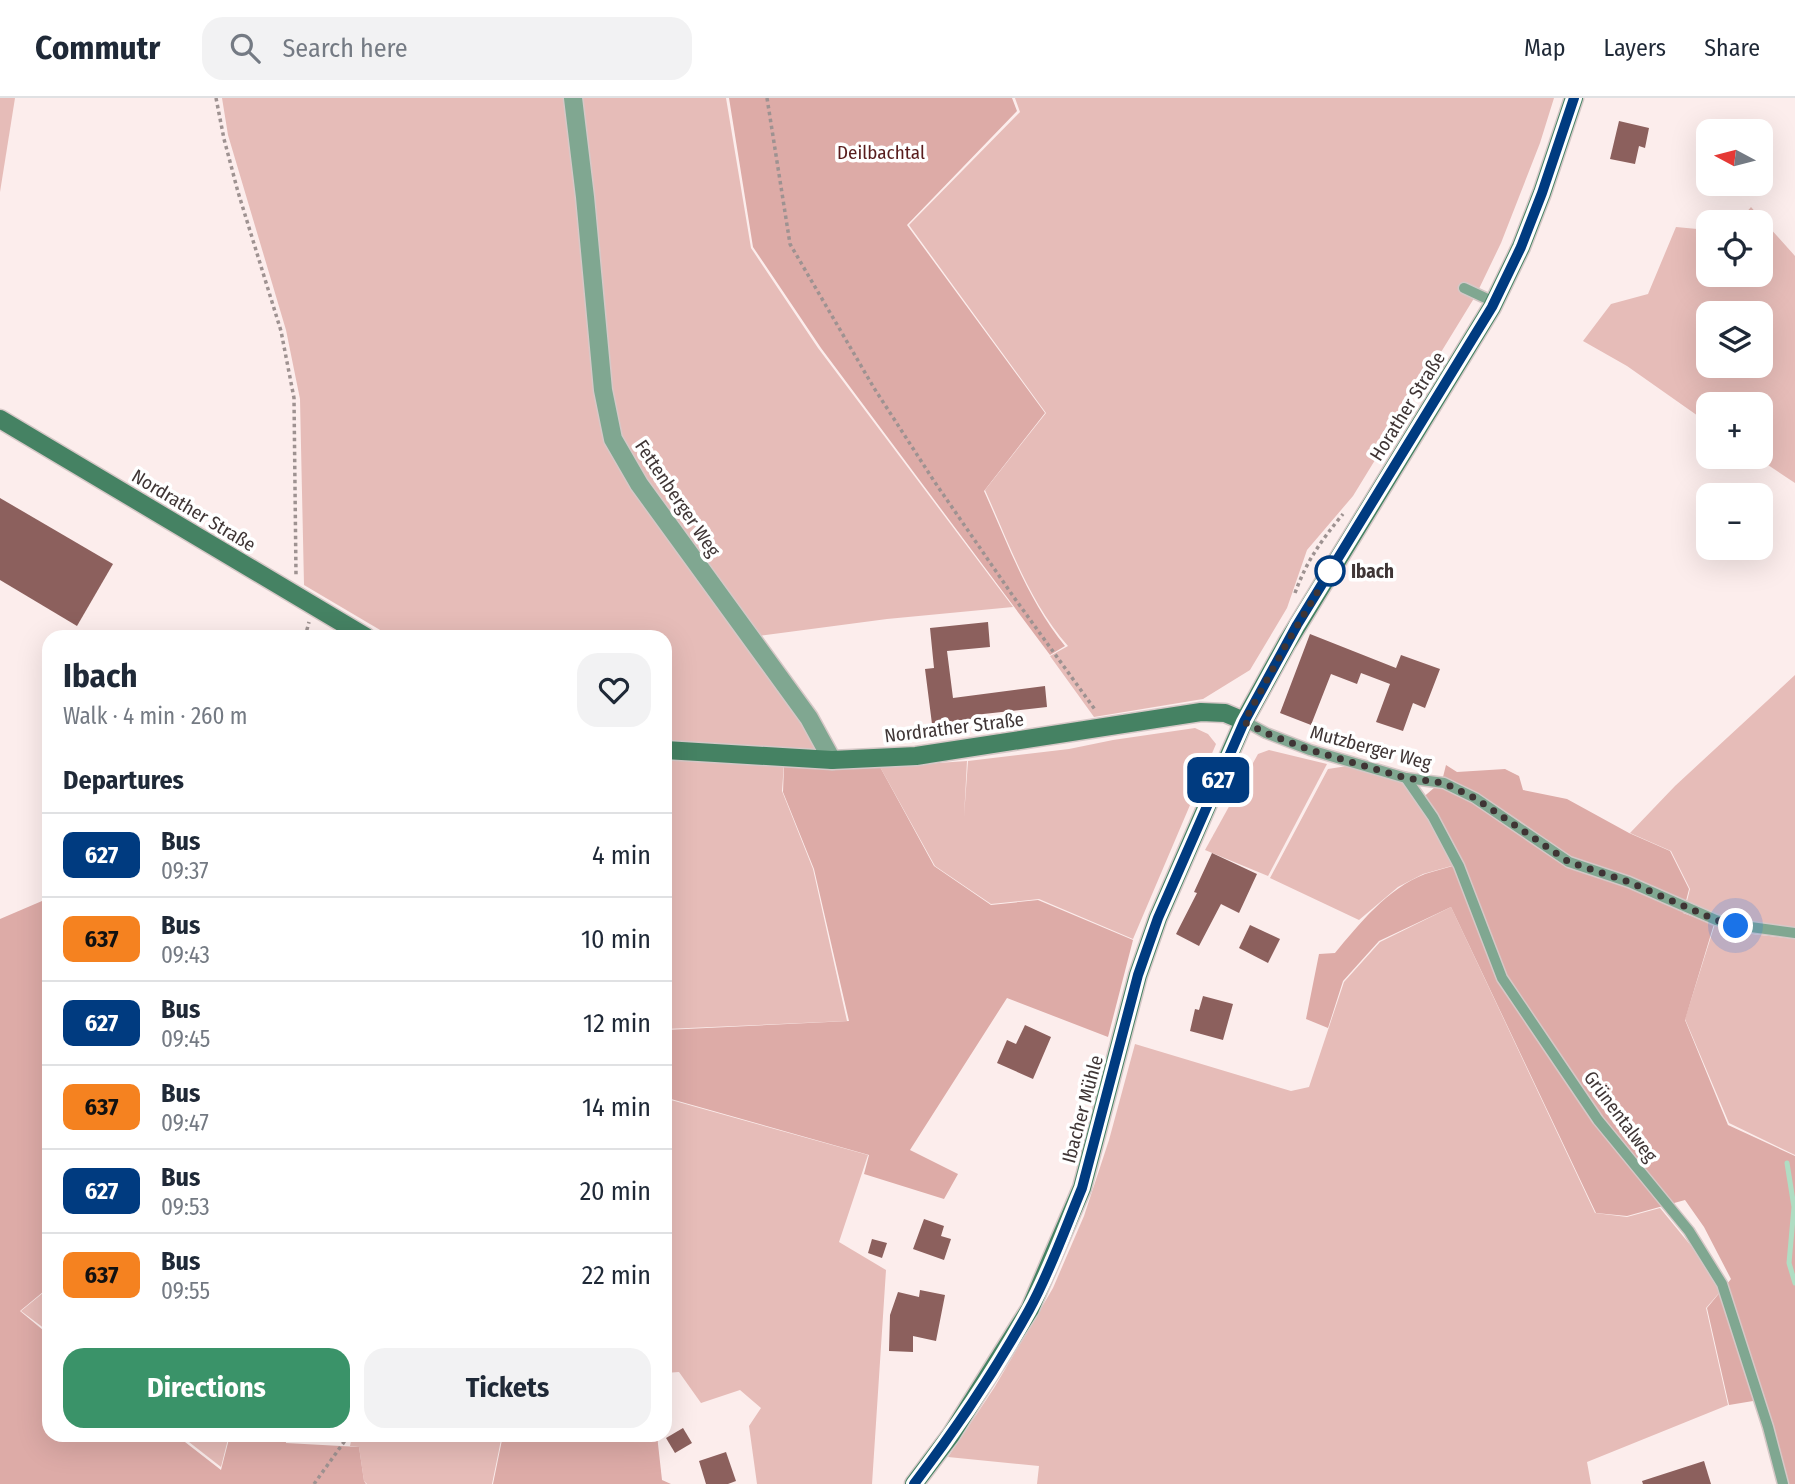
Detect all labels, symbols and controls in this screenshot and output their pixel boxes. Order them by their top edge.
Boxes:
search box [202,17,692,80]
text: Commutr [35,28,160,68]
icon: search [226,29,264,67]
text: Search here [282,33,408,64]
text: Map [1524,34,1566,62]
text: Layers [1604,34,1666,62]
text: Share [1704,34,1760,62]
north arrow [1696,119,1773,196]
map controls [1696,119,1773,560]
park label: Deilbachtal [837,141,925,164]
button: locate [1696,210,1773,287]
button: layers [1696,301,1773,378]
street label: Horather Straße [1365,348,1450,465]
button: + [1696,392,1773,469]
street label: Fettenberger Weg [630,436,725,561]
street label: Nordrather Straße [128,464,260,556]
button: − [1696,483,1773,560]
marker: Ibach [1315,556,1345,586]
place label: Ibach [1351,560,1394,583]
button: heart [577,653,651,727]
text: Ibach [63,656,138,696]
text: Walk · 4 min · 260 m [63,702,248,730]
street label: Nordrather Straße [883,708,1025,747]
street label: Mutzberger Weg [1308,720,1434,775]
line badge: 627 [1178,757,1258,803]
text: Departures [63,765,184,796]
text: 627 [1201,766,1235,794]
text: Bus [161,826,200,857]
text: 4 min [592,840,651,871]
text: 627 [85,841,118,869]
text: 09:37 [161,857,209,885]
your location [1718,908,1753,943]
text: Bus [161,910,200,941]
text: 10 min [581,924,651,955]
text: 637 [85,925,118,953]
text: 09:43 [161,941,210,969]
text: Bus [161,994,200,1025]
text: 12 min [583,1008,651,1039]
text: 627 [85,1009,118,1037]
text: 09:45 [161,1025,210,1053]
street label: Ibacher Mühle [1057,1053,1108,1166]
street label: Grünentalweg [1579,1066,1662,1166]
text: Bus [161,1078,200,1109]
text: 14 min [582,1092,651,1123]
text: 637 [85,1093,118,1121]
text: 09:47 [161,1109,209,1137]
text: Bus [161,1162,200,1193]
text: 20 min [580,1176,651,1207]
text: 627 [85,1177,118,1205]
text: 09:53 [161,1193,210,1221]
text: Bus [161,1246,200,1277]
text: 22 min [582,1260,651,1291]
text: 637 [85,1261,118,1289]
text: 09:55 [161,1277,210,1305]
button: Directions [63,1348,350,1428]
button: Tickets [364,1348,651,1428]

